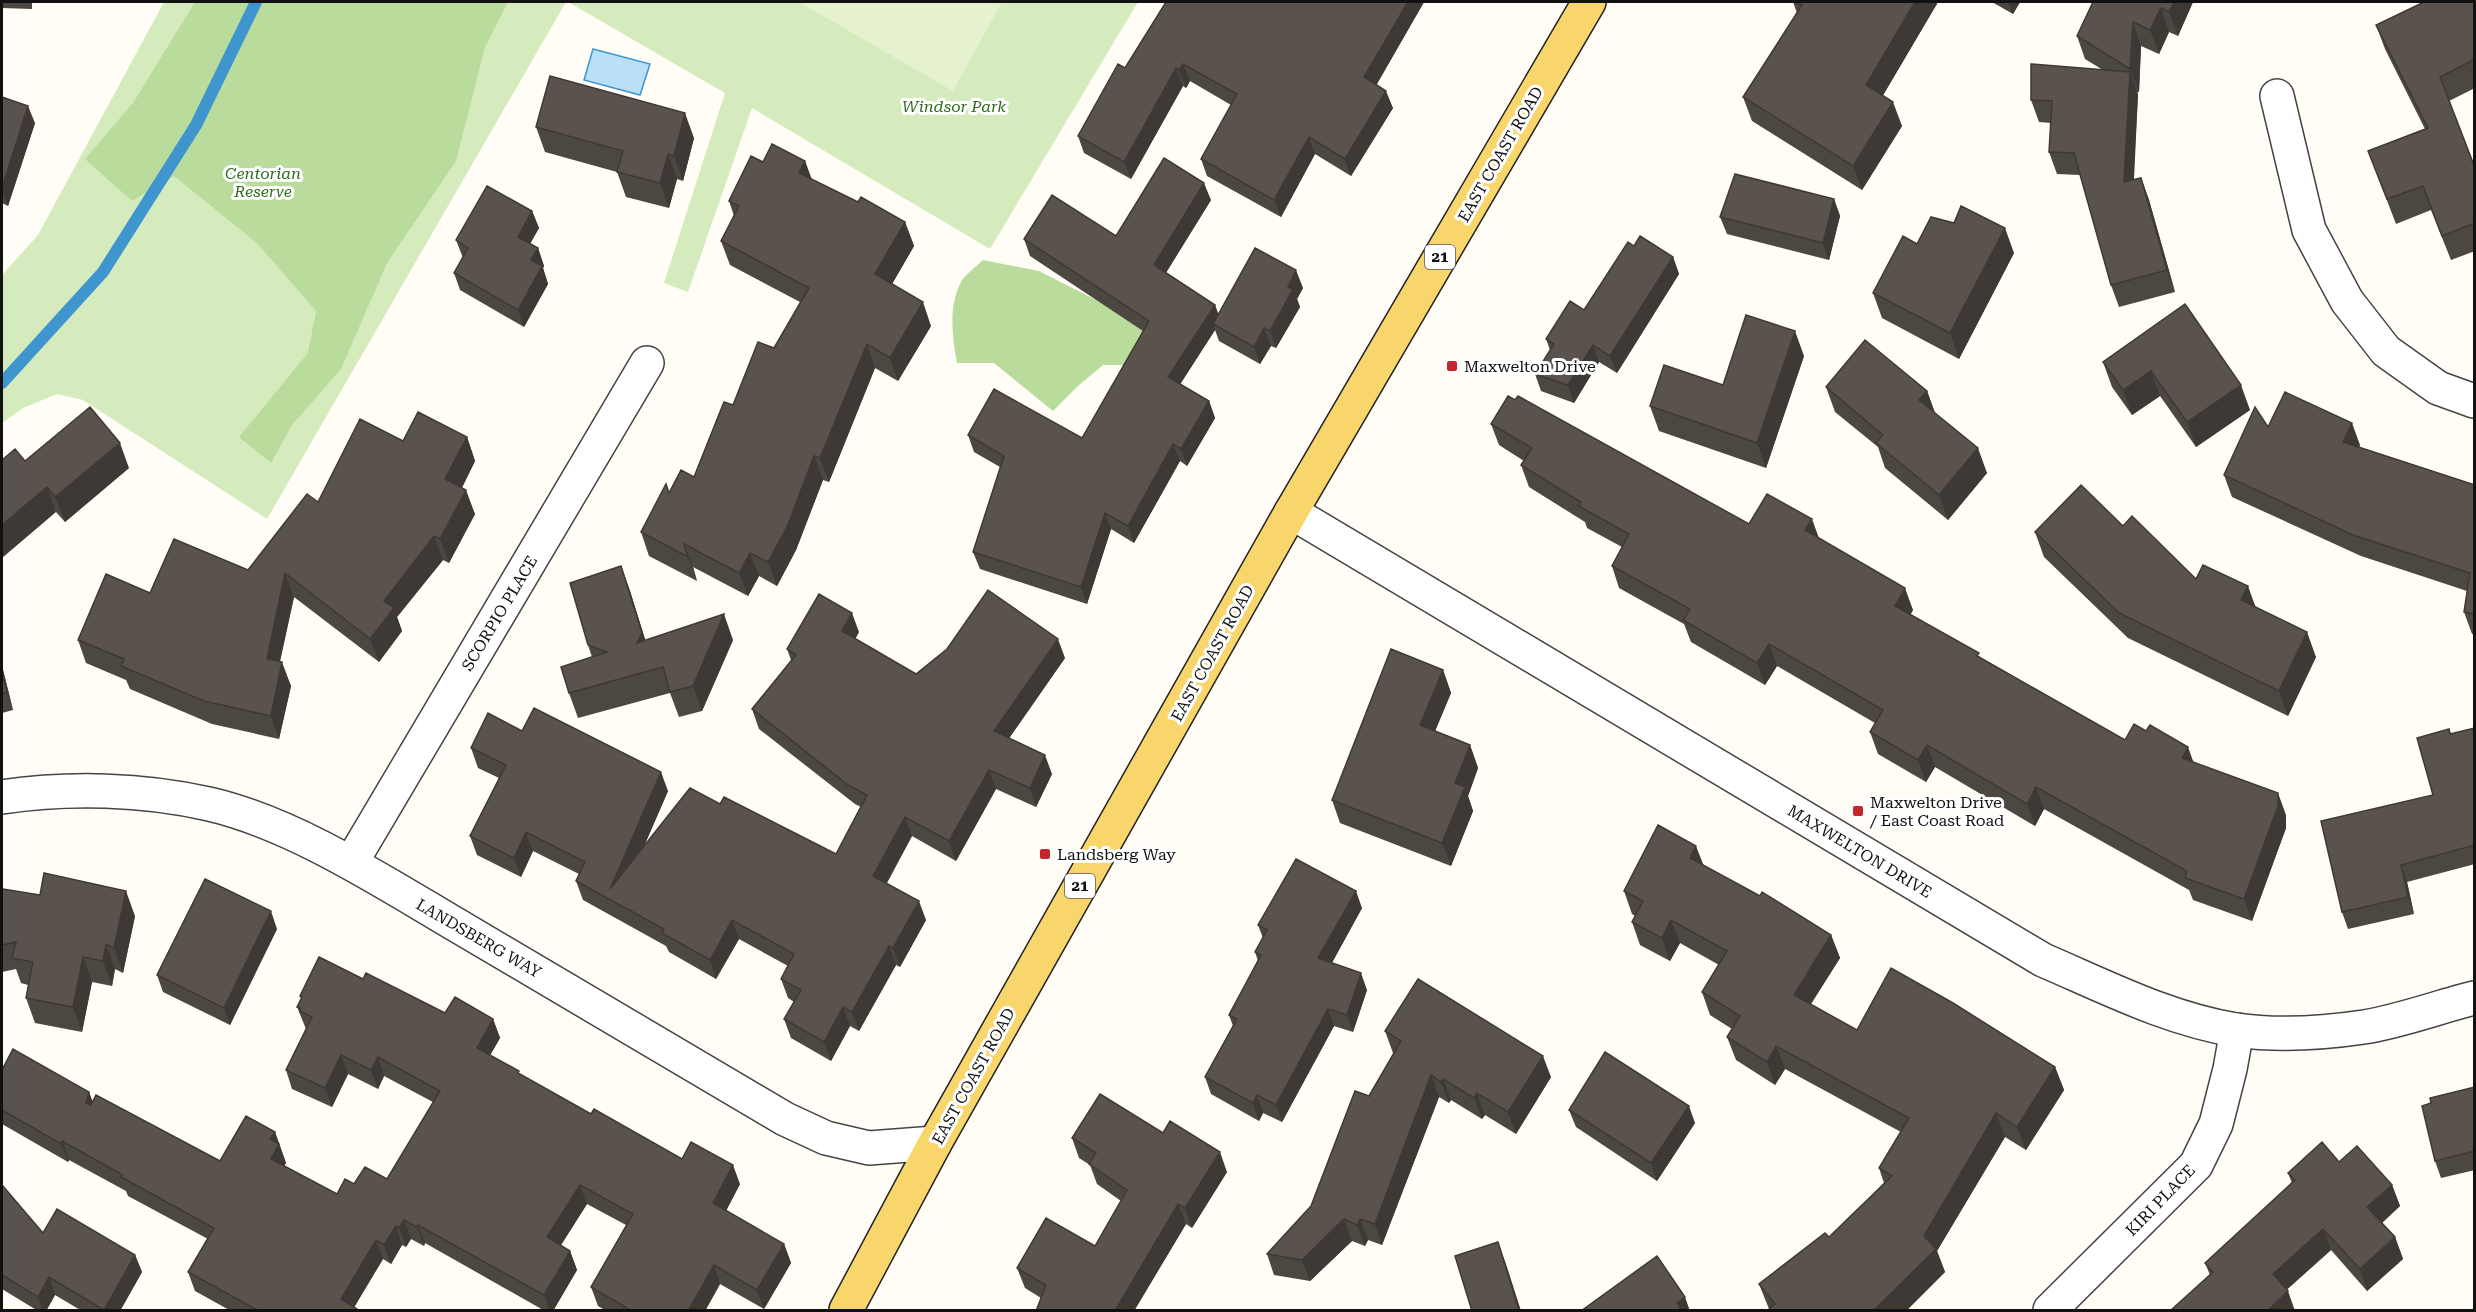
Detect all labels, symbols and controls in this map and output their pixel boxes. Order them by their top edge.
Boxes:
street label: EAST COAST ROAD [1454,83,1547,225]
park label: Windsor Park [902,97,1006,116]
park label: Centorian Reserve [225,164,301,201]
road number: 21 [1425,245,1455,269]
place label: Maxwelton Drive [1464,357,1596,376]
marker: Maxwelton Drive [1445,359,1459,373]
street label: SCORPIO PLACE [458,552,541,674]
street label: EAST COAST ROAD [1167,582,1258,725]
place label: Maxwelton Drive / East Coast Road [1869,793,2004,830]
street label: MAXWELTON DRIVE [1784,801,1935,902]
marker: Maxwelton Drive / East Coast Road [1851,804,1865,818]
place label: Landsberg Way [1057,845,1176,864]
marker: Landsberg Way [1038,847,1052,861]
road number: 21 [1065,874,1095,898]
street label: LANDSBERG WAY [413,895,545,982]
street label: EAST COAST ROAD [928,1005,1019,1148]
street label: KIRI PLACE [2122,1161,2199,1240]

